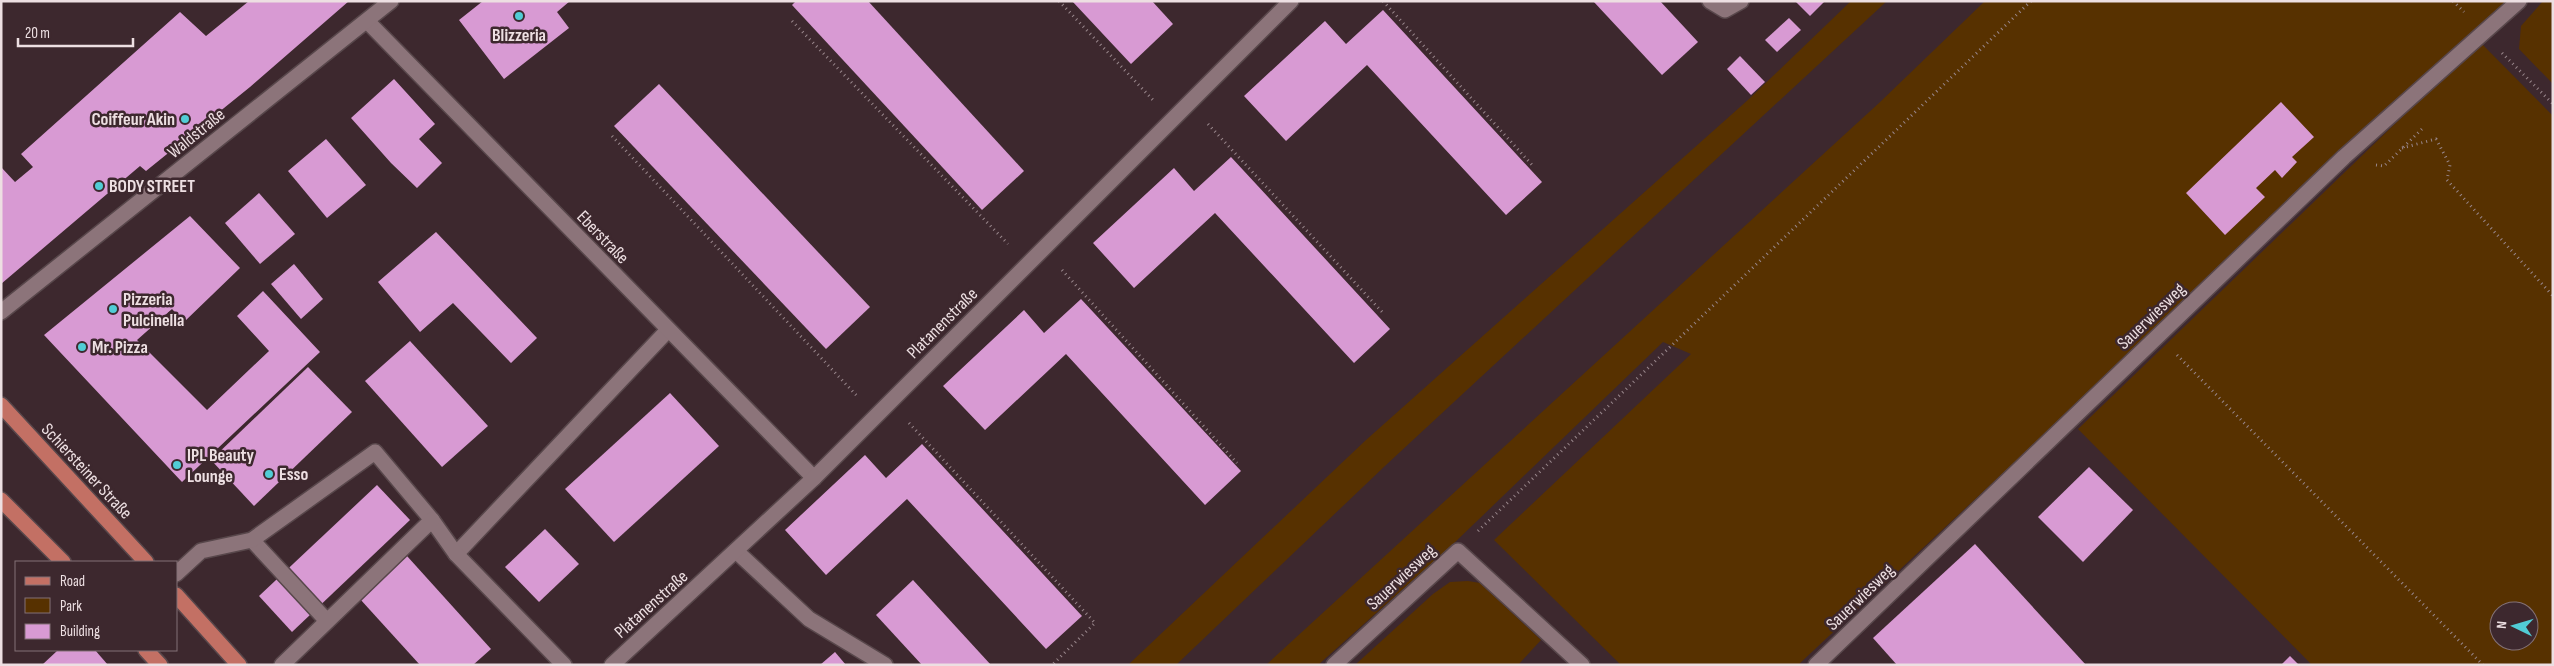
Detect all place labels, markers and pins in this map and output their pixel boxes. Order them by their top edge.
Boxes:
marker: Blizzeria [513,10,525,22]
place label: Blizzeria [492,25,546,46]
place label: Coiffeur Akin [91,109,175,130]
marker: Coiffeur Akin [179,113,191,125]
place label: BODY STREET [109,176,195,197]
marker: BODY STREET [93,180,105,192]
place label: Pizzeria Pulcinella [123,289,184,331]
marker: Pizzeria Pulcinella [107,303,119,315]
place label: Mr. Pizza [92,337,148,358]
marker: Mr. Pizza [76,341,88,353]
place label: IPL Beauty Lounge [187,445,255,487]
marker: IPL Beauty Lounge [171,459,183,471]
place label: Esso [279,464,308,485]
marker: Esso [263,468,275,480]

